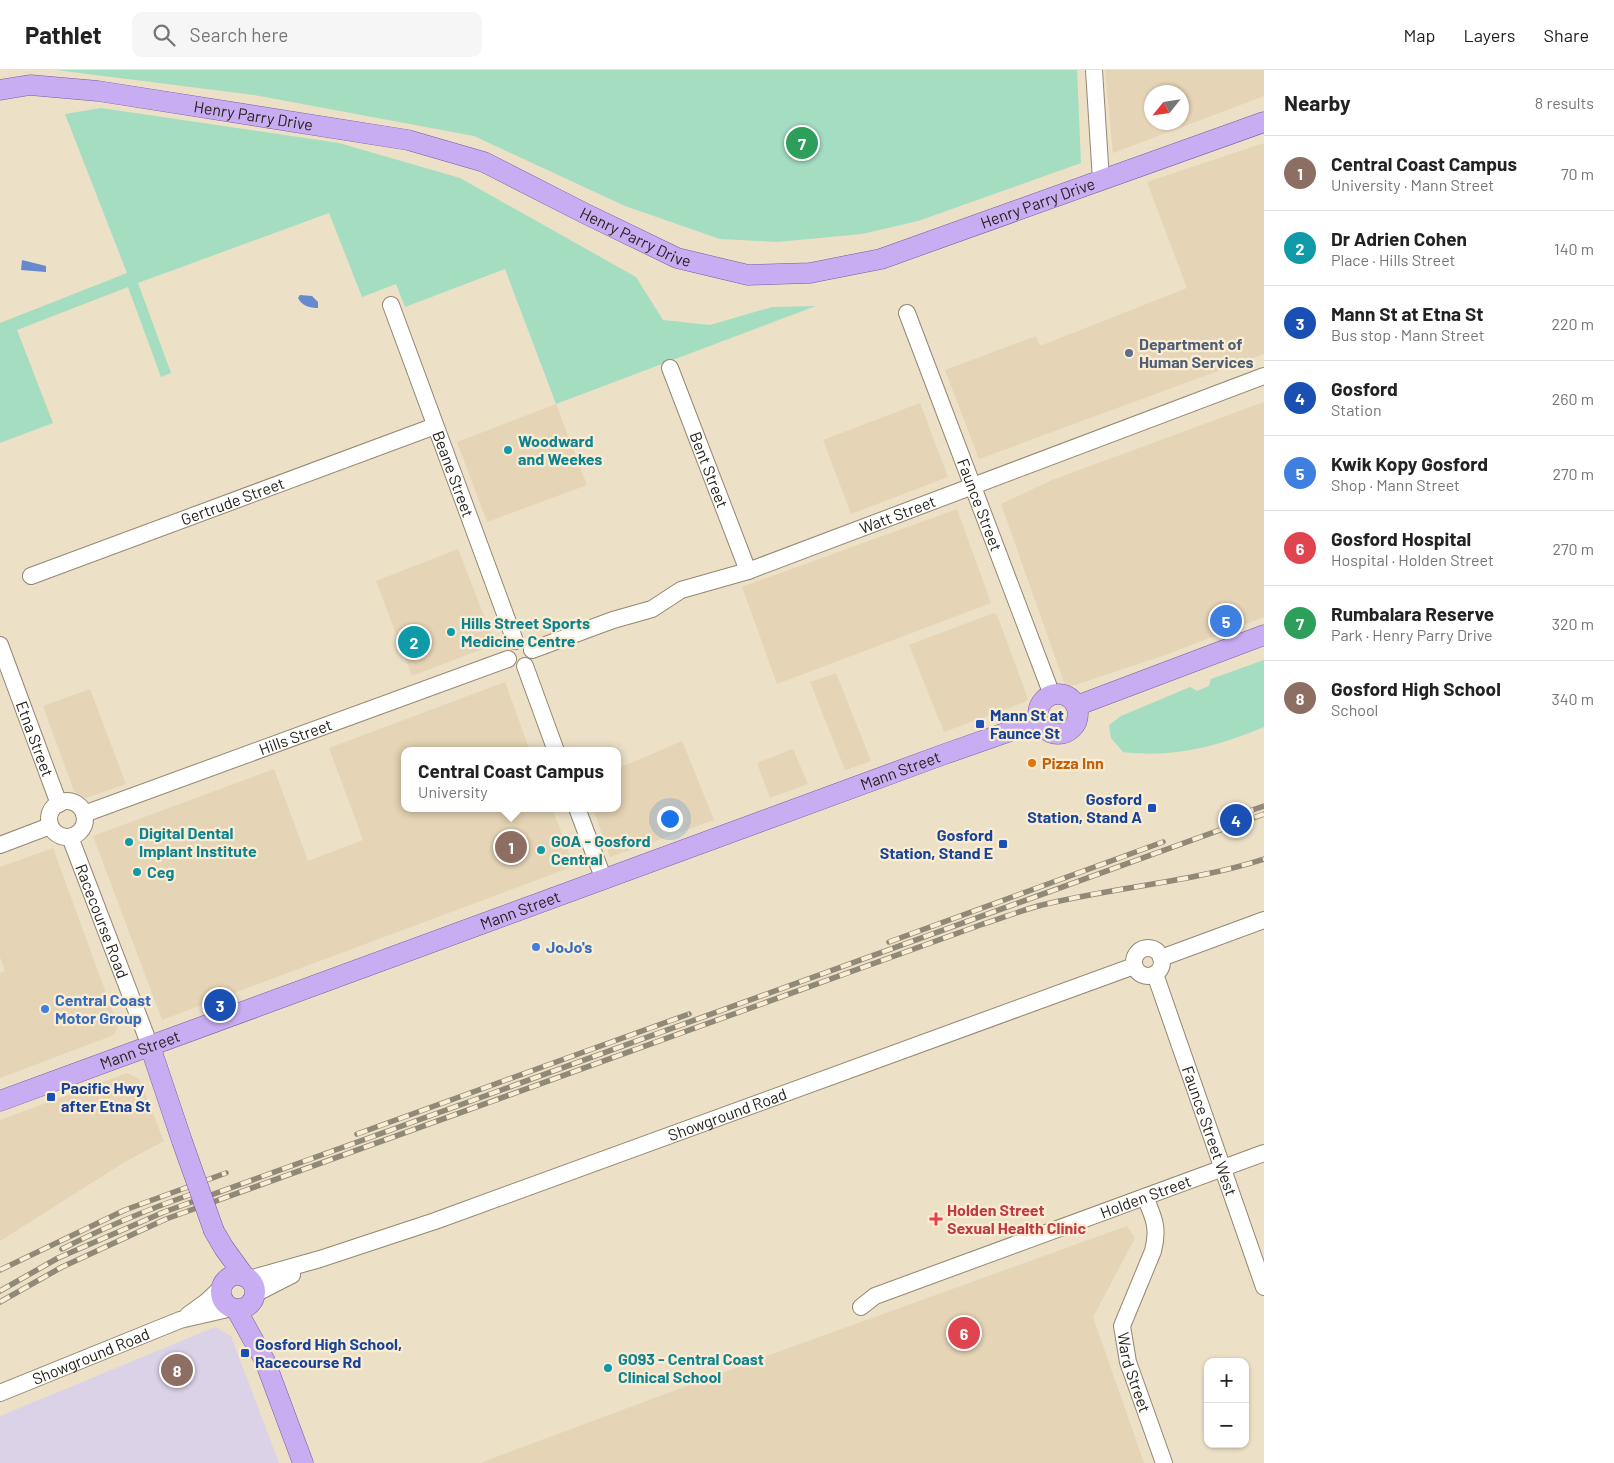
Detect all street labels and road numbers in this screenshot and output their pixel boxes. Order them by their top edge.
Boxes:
street label: Henry Parry Drive [192,96,314,134]
street label: Henry Parry Drive [978,173,1097,232]
street label: Henry Parry Drive [577,203,693,270]
street label: Beane Street [429,428,478,520]
street label: Bent Street [686,429,733,510]
street label: Faunce Street [954,455,1006,553]
street label: Gertrude Street [178,473,287,529]
street label: Watt Street [857,491,938,537]
street label: Etna Street [13,698,58,779]
street label: Hills Street [256,714,334,758]
street label: Mann Street [857,747,943,793]
street label: Racecourse Road [72,861,133,981]
street label: Mann Street [477,886,562,933]
street label: Mann Street [97,1026,182,1073]
street label: Faunce Street West [1179,1063,1241,1198]
street label: Showground Road [665,1084,789,1144]
street label: Holden Street [1097,1171,1194,1222]
street label: Showground Road [29,1323,152,1388]
street label: Ward Street [1114,1331,1155,1415]

